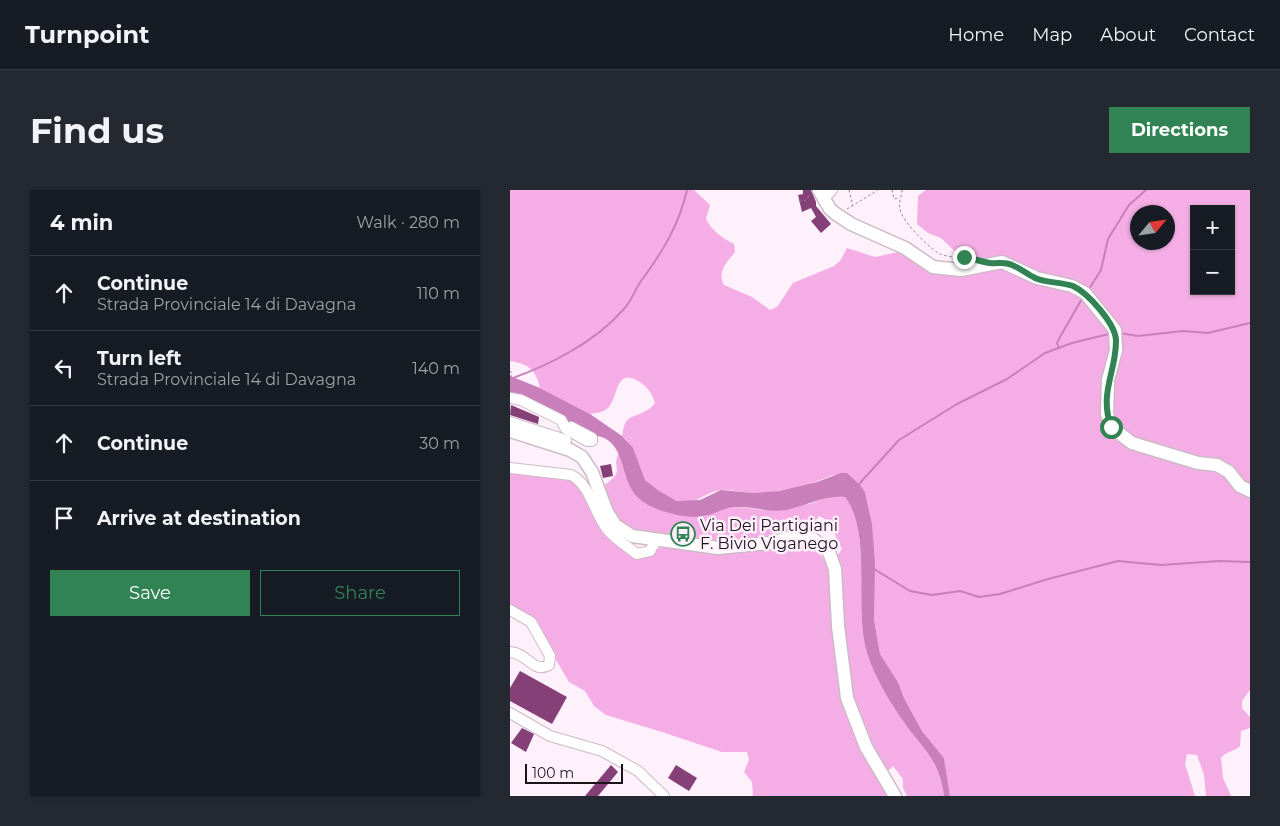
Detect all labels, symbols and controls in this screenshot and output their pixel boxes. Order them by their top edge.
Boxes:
text: Turnpoint [25,20,149,49]
text: Home [948,24,1004,46]
text: Map [1032,24,1072,46]
text: About [1100,24,1156,46]
text: Contact [1184,24,1255,46]
button: Directions [1109,107,1250,153]
text: Find us [30,109,164,152]
north arrow [1130,205,1175,250]
map controls [1190,205,1235,295]
button: + [1190,205,1235,250]
text: 4 min [50,210,113,235]
text: Walk · 280 m [356,213,460,232]
route end [953,246,976,269]
button: − [1190,250,1235,295]
text: Continue [97,272,188,295]
icon: ahead [50,279,78,307]
text: 110 m [417,284,460,303]
text: Strada Provinciale 14 di Davagna [97,295,356,314]
text: Turn left [97,347,182,370]
icon: left [50,354,78,382]
text: 140 m [412,359,460,378]
text: Strada Provinciale 14 di Davagna [97,370,356,389]
route start [1100,416,1123,439]
icon: ahead [50,429,78,457]
text: Continue [97,432,188,455]
text: 30 m [419,434,460,453]
icon: arrive [50,504,78,532]
text: Arrive at destination [97,507,301,530]
place label: Via Dei Partigiani F. Bivio Viganego [700,516,838,553]
bus stop icon: Via Dei Partigiani F. Bivio Viganego [670,521,696,547]
button: Save [50,570,250,616]
button: Share [260,570,460,616]
scale bar [525,761,622,784]
text: 100 m [532,764,574,782]

